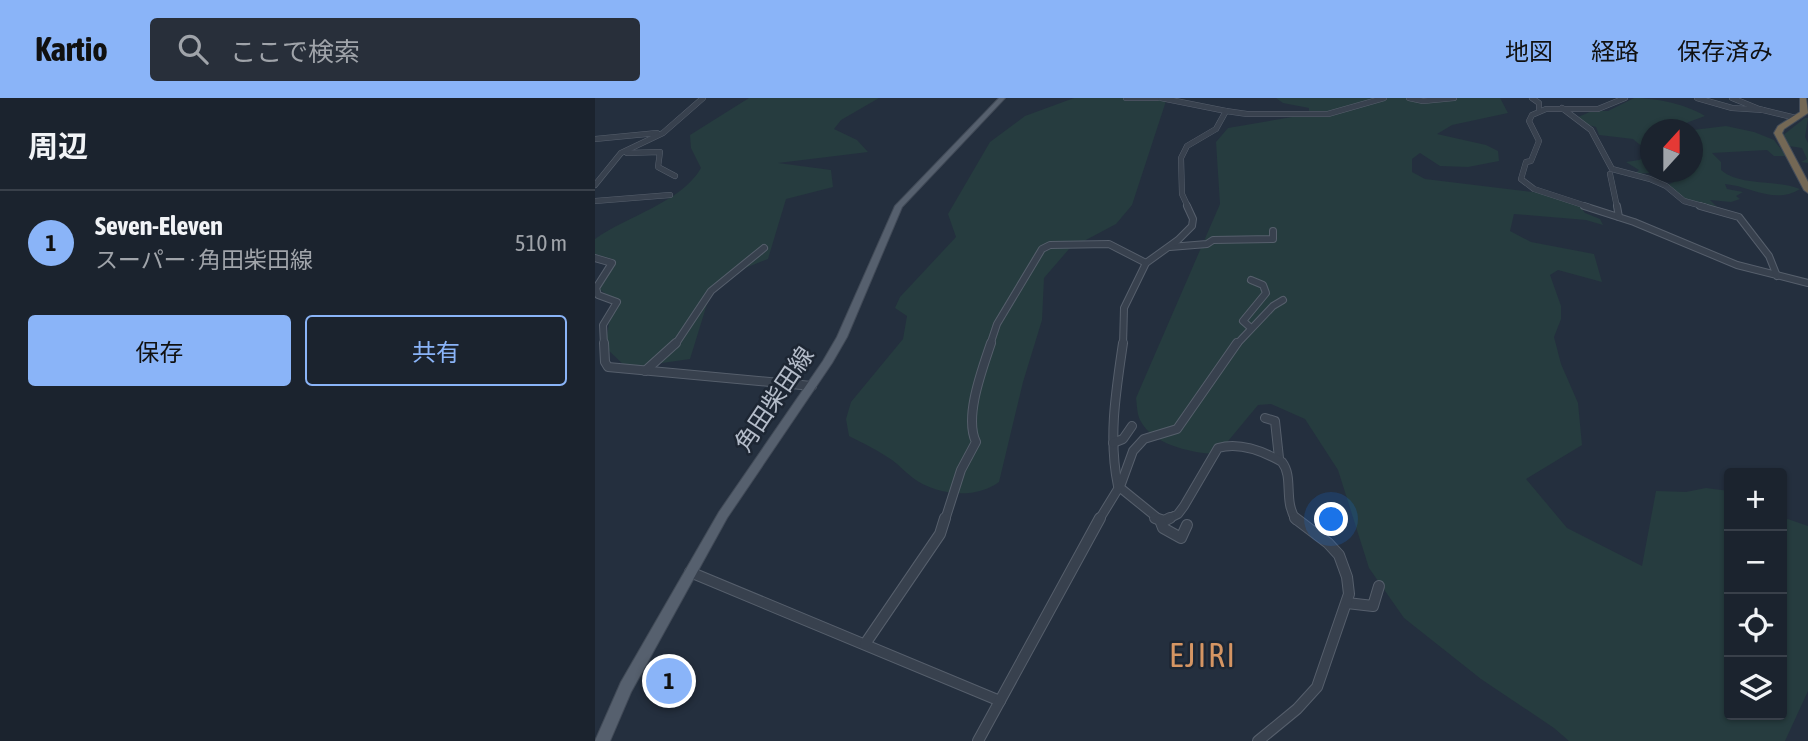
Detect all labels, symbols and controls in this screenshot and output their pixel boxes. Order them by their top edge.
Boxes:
search box [150,18,640,81]
text: Kartio [35,30,108,68]
icon: search [174,30,212,68]
text: ここで検索 [230,37,360,67]
text: 地図 [1505,38,1553,65]
text: 経路 [1591,38,1639,65]
text: 保存済み [1677,38,1773,65]
north arrow [1640,119,1703,182]
text: 周辺 [28,129,88,163]
text: Seven-Eleven [95,211,223,241]
text: 1 [46,230,56,256]
text: 510 m [515,230,567,256]
text: スーパー · 角田柴田線 [95,247,313,273]
button: 保存 [28,315,291,386]
button: 共有 [305,315,567,386]
street label: 角田柴田線 [729,342,819,456]
map controls [1724,468,1787,720]
button: + [1724,468,1787,531]
your location [1314,502,1348,536]
button: − [1724,531,1787,594]
button: locate [1724,594,1787,657]
district label: EJIRI [1169,636,1237,674]
pin: 1 [646,655,692,707]
button: layers [1724,657,1787,720]

